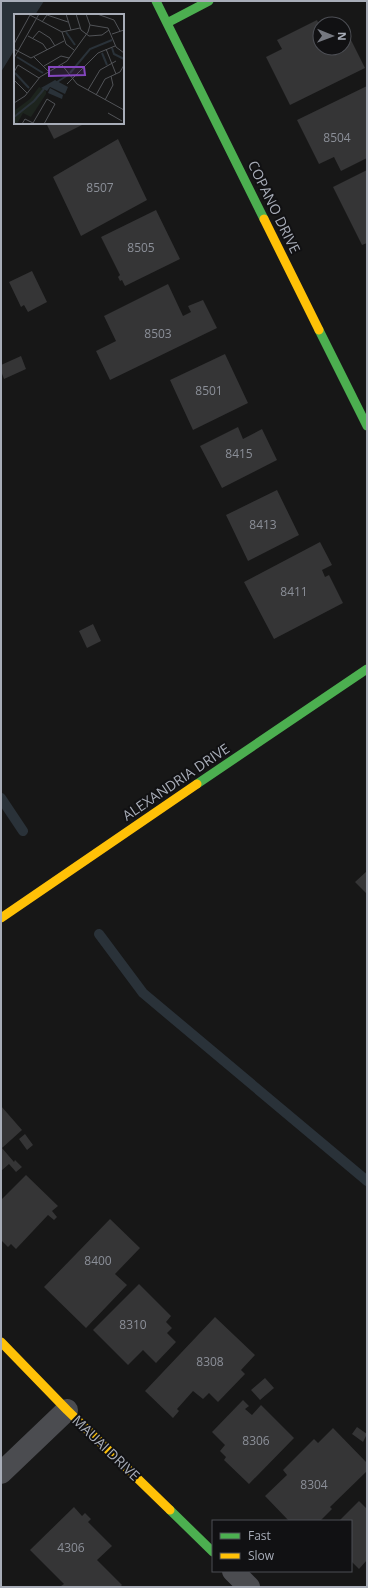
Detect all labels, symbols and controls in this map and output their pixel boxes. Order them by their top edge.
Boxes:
inset map [14,14,124,124]
north arrow [312,16,352,56]
text: N [335,32,350,41]
house number: 8504 [323,129,351,146]
street label: COPANO DRIVE [244,157,305,256]
house number: 8507 [86,179,114,196]
house number: 8505 [127,239,155,256]
house number: 8503 [144,325,172,342]
house number: 8501 [195,382,223,399]
house number: 8415 [225,445,253,462]
house number: 8413 [249,516,277,533]
house number: 8411 [280,583,308,600]
street label: ALEXANDRIA DRIVE [118,739,233,825]
house number: 8400 [84,1252,112,1269]
house number: 8310 [119,1316,147,1333]
house number: 8308 [196,1353,224,1370]
street label: MAUAI DRIVE [68,1411,144,1485]
house number: 8306 [242,1432,270,1449]
house number: 8304 [300,1476,328,1493]
legend [212,1520,352,1572]
text: Fast [248,1527,271,1544]
house number: 4306 [57,1539,85,1556]
text: Slow [248,1547,275,1564]

